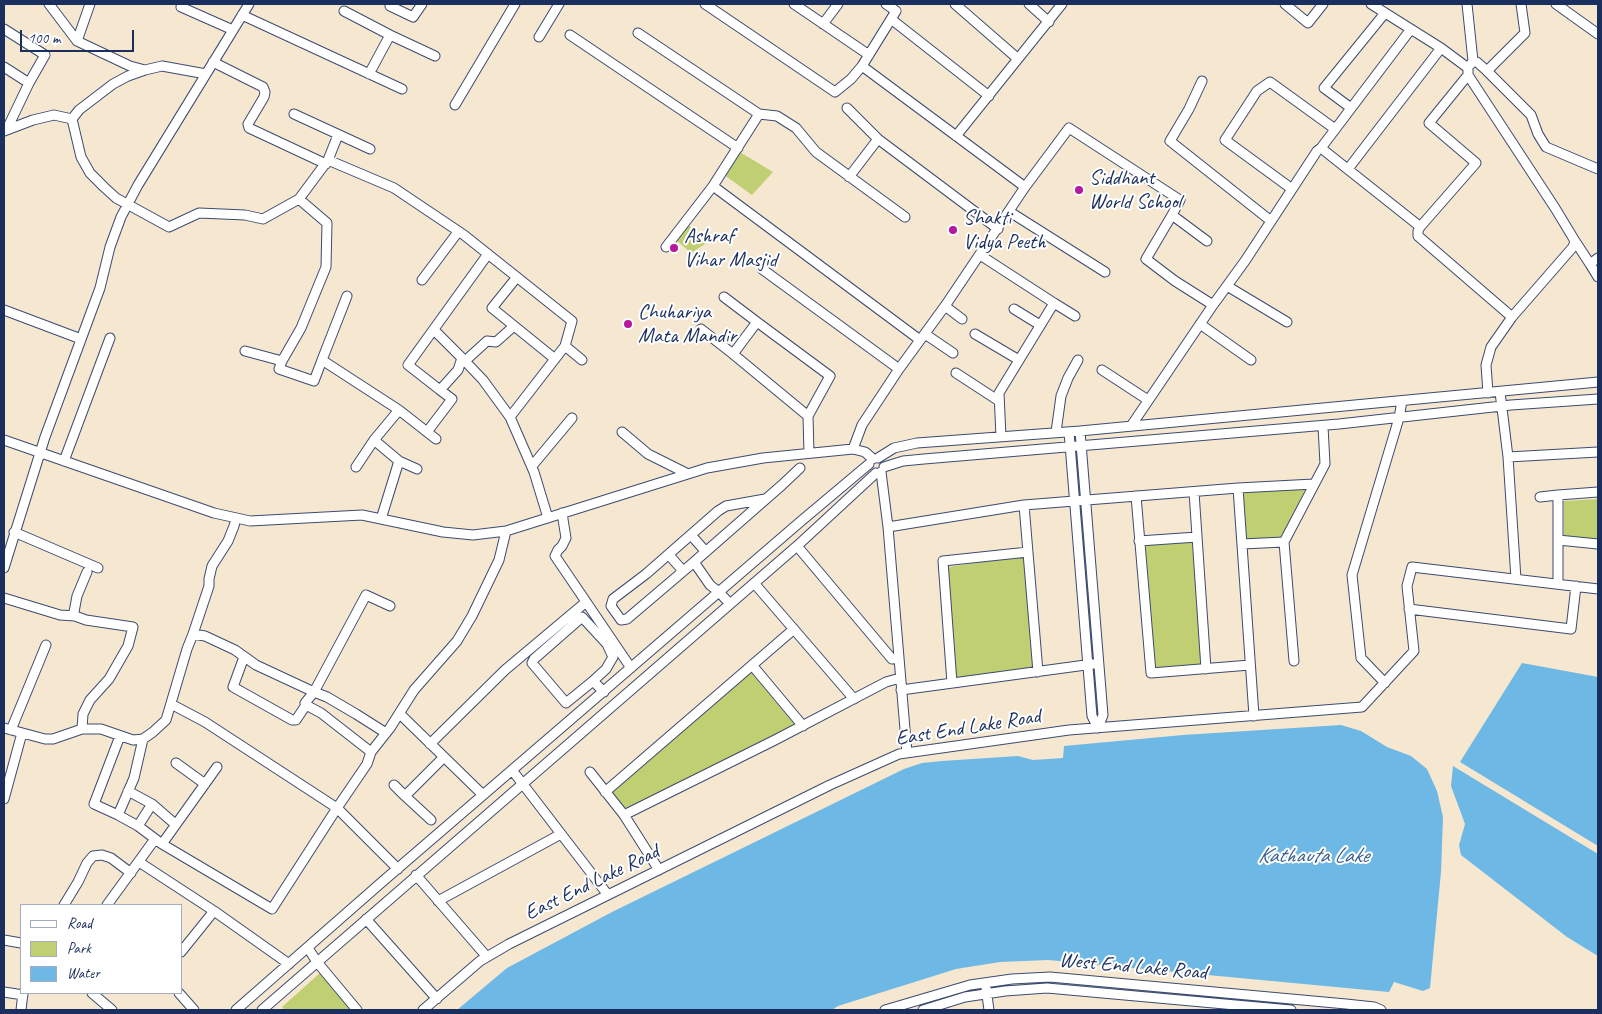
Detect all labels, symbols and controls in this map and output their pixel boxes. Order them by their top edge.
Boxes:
scale bar [22,20,136,52]
text: 100 m [28,29,60,48]
place label: Siddhant World School [1089,165,1181,215]
marker: Siddhant World School [1073,184,1085,196]
place label: Shakti Vidya Peeth [963,205,1046,255]
place label: Ashraf Vihar Masjid [684,223,777,273]
marker: Shakti Vidya Peeth [947,224,959,236]
marker: Ashraf Vihar Masjid [668,242,680,254]
place label: Chuhariya Mata Mandir [638,299,736,349]
marker: Chuhariya Mata Mandir [622,318,634,330]
street label: East End Lake Road [894,704,1042,752]
street label: East End Lake Road [521,840,663,926]
water label: Kathauta Lake [1258,843,1368,869]
legend [20,904,182,994]
text: Road [67,914,92,933]
text: Park [67,939,91,958]
street label: West End Lake Road [1058,948,1208,986]
text: Water [67,964,100,983]

